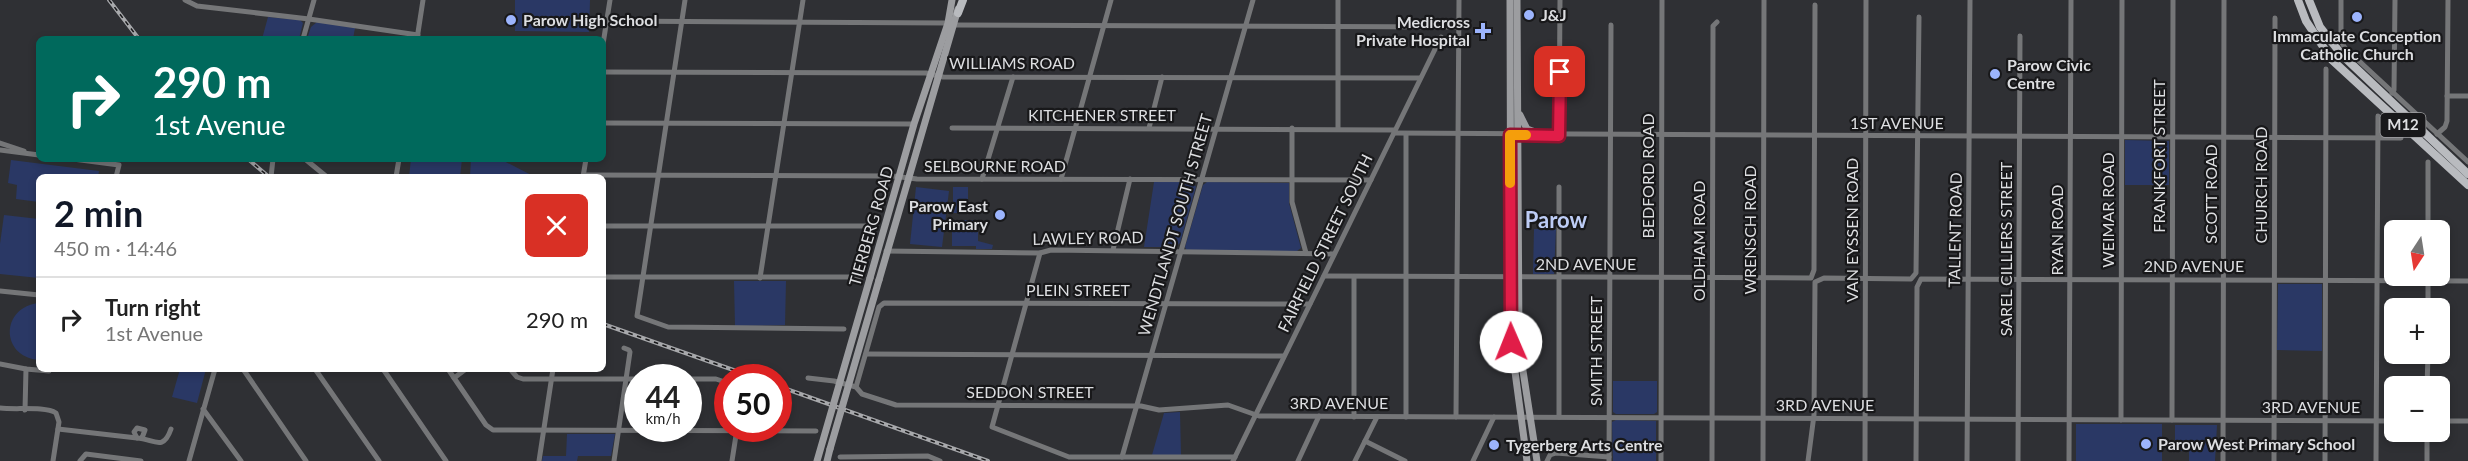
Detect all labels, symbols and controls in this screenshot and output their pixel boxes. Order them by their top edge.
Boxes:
place label: J&J [1541,5,1567,24]
marker: J&J [1522,8,1536,22]
place label: Parow High School [523,10,657,29]
marker: Immaculate Conception Catholic Church [2350,10,2364,24]
place label: Medicross Private Hospital [1356,12,1470,49]
marker: Parow High School [504,13,518,27]
marker: Medicross Private Hospital [1474,22,1492,40]
place label: Immaculate Conception Catholic Church [2273,26,2441,63]
pin [1534,46,1585,97]
street label: WILLIAMS ROAD [949,53,1075,72]
icon: arrive [1543,55,1576,88]
place label: Parow Civic Centre [2007,55,2091,92]
text: 290 m [153,57,271,107]
icon: right [54,60,132,138]
marker: Parow Civic Centre [1988,67,2002,81]
street label: FRANKFORT STREET [2149,79,2168,233]
street label: KITCHENER STREET [1028,105,1176,124]
text: 1st Avenue [153,108,285,141]
street label: WENDTLANDT SOUTH STREET [1134,111,1216,338]
street label: BEDFORD ROAD [1638,113,1657,239]
street label: 1ST AVENUE [1850,113,1944,132]
road number: M12 [2380,113,2426,137]
street label: CHURCH ROAD [2251,127,2270,244]
street label: SCOTT ROAD [2201,144,2220,244]
street label: FAIRFIELD STREET SOUTH [1273,151,1376,335]
street label: WEIMAR ROAD [2098,152,2117,268]
street label: SELBOURNE ROAD [924,156,1066,175]
street label: VAN EYSSEN ROAD [1842,158,1861,302]
street label: SAREL CILLIERS STREET [1996,161,2015,336]
street label: TIERBERG ROAD [844,164,897,288]
street label: WRENSCH ROAD [1740,165,1759,295]
street label: TALLENT ROAD [1944,172,1965,288]
street label: OLDHAM ROAD [1689,181,1708,301]
street label: RYAN ROAD [2047,184,2066,276]
text: 2 min [54,191,143,235]
button: close [525,194,588,257]
place label: Parow East Primary [909,196,989,233]
district label: Parow [1525,206,1588,233]
marker: Parow East Primary [993,208,1007,222]
north arrow [2384,220,2450,286]
map controls [2384,220,2450,442]
street label: LAWLEY ROAD [1032,227,1144,248]
text: 450 m · 14:46 [54,236,177,260]
street label: 2ND AVENUE [1536,254,1636,273]
street label: 2ND AVENUE [2144,256,2244,275]
street label: PLEIN STREET [1026,280,1131,299]
text: Turn right [105,294,200,321]
street label: SMITH STREET [1586,296,1605,406]
button: + [2384,298,2450,364]
icon: right [54,303,87,336]
text: 290 m [526,306,588,333]
position arrow [1479,310,1543,374]
text: 1st Avenue [105,321,203,345]
speed limit sign: 50 [714,364,792,442]
button: − [2384,376,2450,442]
text: 44 [646,378,680,414]
street label: SEDDON STREET [966,382,1094,401]
street label: 3RD AVENUE [1290,393,1388,412]
street label: 3RD AVENUE [1776,395,1874,414]
street label: 3RD AVENUE [2262,397,2360,416]
text: km/h [645,409,681,427]
place label: Parow West Primary School [2158,434,2355,453]
place label: Tygerberg Arts Centre [1506,435,1663,454]
marker: Parow West Primary School [2139,437,2153,451]
marker: Tygerberg Arts Centre [1487,438,1501,452]

